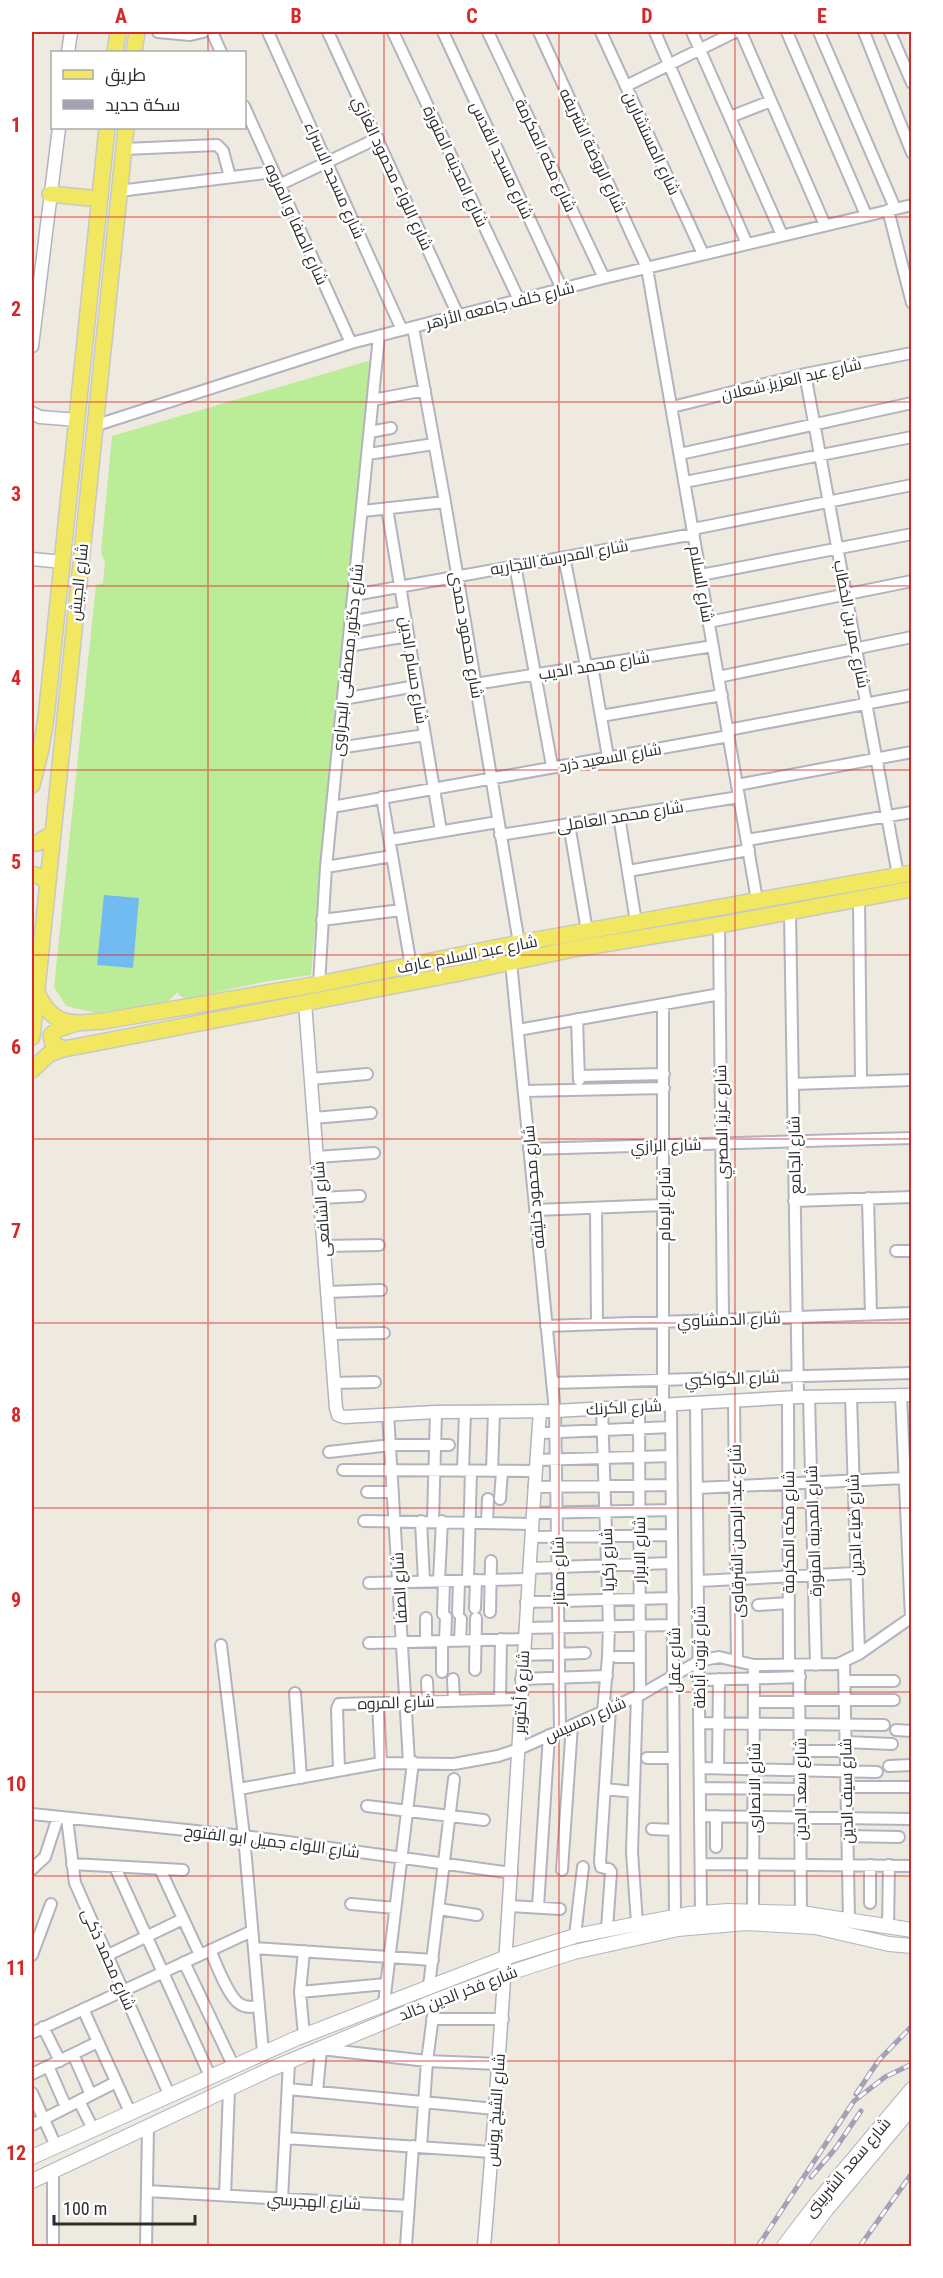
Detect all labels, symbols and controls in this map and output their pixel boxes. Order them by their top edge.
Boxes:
text: A [115,4,127,28]
text: B [290,4,302,28]
text: C [466,4,478,28]
text: D [641,4,653,28]
text: E [817,4,827,28]
legend [51,51,246,129]
text: طريق [105,64,146,87]
street label: شارع الروضة الشريفه [554,85,630,216]
street label: شارع المستشارين [617,88,684,199]
street label: شارع اللواء محمود الغازي [345,93,437,255]
text: سكة حديد [105,94,180,115]
street label: شارع مكه المكرمة [509,96,580,216]
street label: شارع مسجد القدس [464,98,537,223]
street label: شارع المدينه المنورة [417,103,492,231]
text: 1 [11,113,21,137]
street label: شارع مسجد الاسراء [298,119,369,242]
street label: شارع الصفا و المروه [260,161,332,288]
street label: شارع خلف جامعه الأزهر [423,278,577,335]
text: 2 [11,297,21,321]
street label: شارع عبد العزيز شعلان [719,354,864,407]
text: 3 [11,482,21,506]
street label: شارع المدرسة التجاريه [489,536,630,581]
street label: شارع الجيش [65,542,94,622]
street label: شارع السلام [683,544,718,624]
street label: شارع عمر بن الخطاب [828,558,873,690]
street label: شارع دكتور مصطفى البحراوى [328,563,369,757]
street label: شارع محمود حمدى [444,570,487,700]
street label: شارع حسام الدين [394,615,431,725]
street label: شارع محمد الديب [537,647,651,686]
text: 4 [11,666,21,690]
street label: شارع السعيد ذرد [557,739,663,778]
street label: شارع محمد العاملى [555,797,685,838]
text: 5 [11,850,21,874]
street label: شارع عبد السلام عارف [395,932,539,979]
text: 6 [11,1035,21,1059]
street label: شارع عزيز المصري [711,1064,736,1180]
street label: شارع الجامع [784,1116,807,1194]
street label: شارع محمود خليفه [519,1124,550,1250]
street label: شارع الرازي [630,1135,702,1160]
street label: شارع الشافعى [309,1160,336,1257]
street label: شارع الإمام [655,1167,676,1241]
text: 7 [11,1219,21,1243]
street label: شارع الدمشاوي [677,1308,781,1335]
street label: شارع الكواكبي [684,1367,780,1394]
street label: شارع الكرنك [586,1396,663,1421]
text: 8 [11,1403,21,1427]
street label: شارع عبد الرحمن الشرقاوى [725,1444,750,1618]
street label: شارع المدينه المنورة [802,1465,827,1597]
street label: شارع مكه المكرمة [779,1471,800,1593]
street label: شارع ضياء الدين [843,1473,868,1576]
street label: شارع الابرار [630,1517,651,1584]
street label: شارع زكريا [597,1528,620,1592]
street label: شارع ممتاز [548,1536,571,1607]
street label: شارع الصفا [388,1551,413,1624]
text: 9 [11,1588,21,1612]
street label: شارع ثروت أباظة [690,1605,711,1709]
street label: شارع عقل [665,1627,686,1693]
street label: شارع 6 أكتوبر [510,1650,535,1735]
street label: شارع المروه [357,1692,435,1715]
street label: شارع رمسيس [541,1693,630,1748]
street label: شارع سعد الدين [791,1737,812,1841]
street label: شارع سيف الدين [836,1738,859,1844]
street label: شارع الانصارى [745,1743,766,1833]
text: 10 [6,1772,26,1796]
street label: شارع اللواء جميل ابو الفتوح [183,1821,361,1864]
street label: شارع محمد ذكى [76,1905,139,2014]
text: 11 [6,1956,26,1980]
street label: شارع فخر الدين خالد [396,1962,521,2027]
street label: شارع الشيخ يونس [482,2053,511,2167]
street label: شارع سعد الشربينى [800,2114,896,2222]
text: 12 [6,2141,26,2165]
scale bar [54,2188,195,2226]
street label: شارع الهجرسي [266,2190,362,2216]
text: 100 m [63,2198,107,2219]

